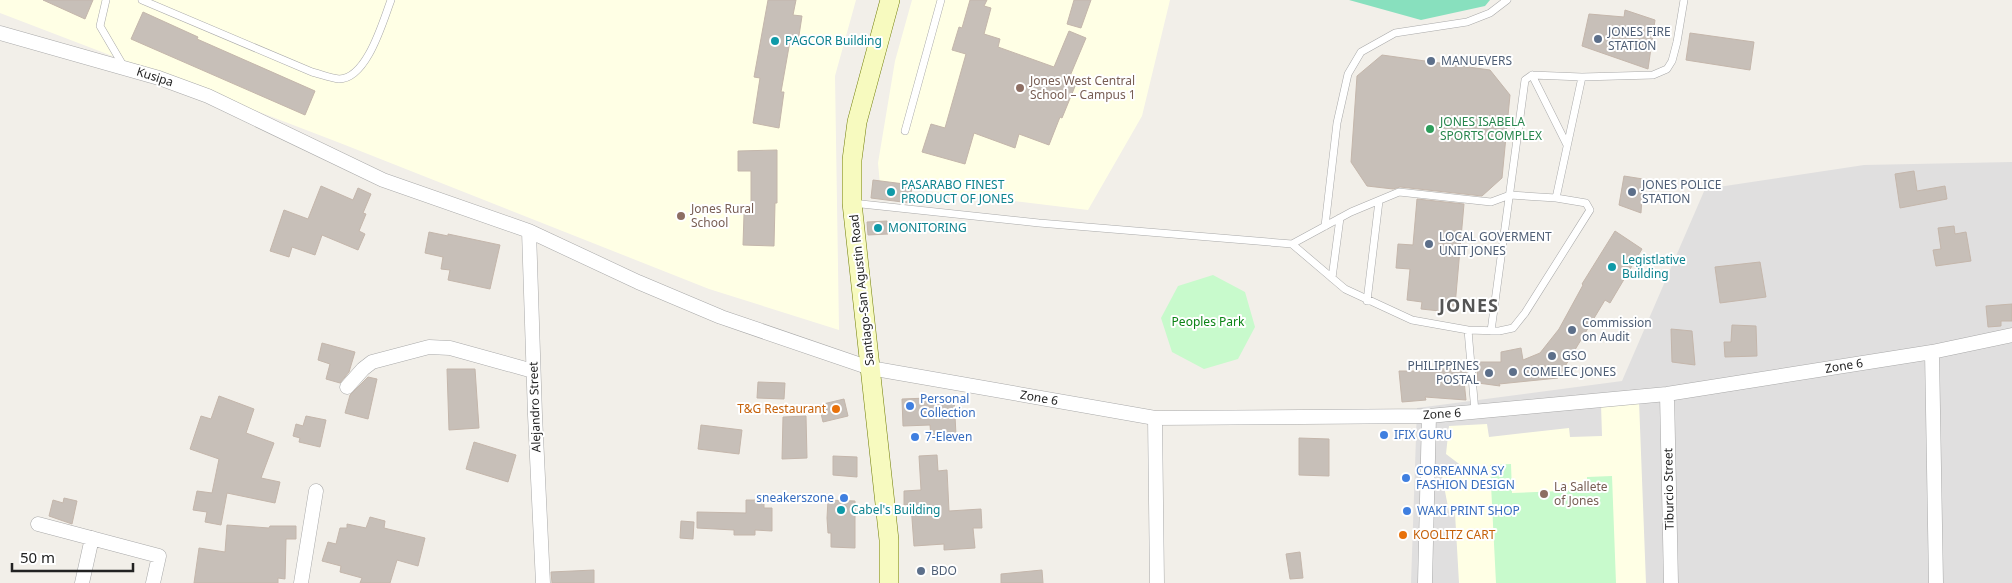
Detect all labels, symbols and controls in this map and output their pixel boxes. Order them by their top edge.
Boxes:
place label: JONES FIRE STATION [1607,23,1671,54]
place label: PAGCOR Building [785,32,882,49]
marker: JONES FIRE STATION [1592,33,1604,45]
marker: PAGCOR Building [769,35,781,47]
place label: MANUEVERS [1441,52,1512,69]
marker: MANUEVERS [1425,55,1437,67]
street label: Kusipa [135,63,176,90]
place label: Jones West Central School – Campus 1 [1029,72,1136,103]
marker: Jones West Central School – Campus 1 [1014,82,1026,94]
place label: JONES ISABELA SPORTS COMPLEX [1439,113,1542,144]
marker: JONES ISABELA SPORTS COMPLEX [1424,123,1436,135]
place label: PASARABO FINEST PRODUCT OF JONES [901,176,1014,207]
place label: JONES POLICE STATION [1641,176,1721,207]
marker: PASARABO FINEST PRODUCT OF JONES [885,186,897,198]
marker: JONES POLICE STATION [1626,186,1638,198]
place label: Jones Rural School [690,200,754,231]
marker: Jones Rural School [675,210,687,222]
street label: Santiago-San Agustin Road [845,213,878,367]
place label: MONITORING [888,219,967,236]
marker: MONITORING [872,222,884,234]
place label: LOCAL GOVERMENT UNIT JONES [1439,228,1552,259]
marker: LOCAL GOVERMENT UNIT JONES [1423,238,1435,250]
place label: Legistlative Building [1622,251,1686,282]
marker: Legistlative Building [1606,261,1618,273]
district label: JONES [1437,293,1499,317]
park label: Peoples Park [1172,313,1245,330]
place label: Commission on Audit [1582,314,1652,345]
marker: Commission on Audit [1566,324,1578,336]
place label: GSO [1562,347,1587,364]
marker: GSO [1546,350,1558,362]
street label: Zone 6 [1824,354,1864,377]
place label: PHILIPPINES POSTAL [1407,357,1479,388]
street label: Alejandro Street [524,361,545,453]
place label: COMELEC JONES [1523,363,1616,380]
marker: COMELEC JONES [1507,366,1519,378]
marker: PHILIPPINES POSTAL [1483,367,1495,379]
street label: Zone 6 [1019,386,1060,409]
place label: Personal Collection [920,390,976,421]
place label: T&G Restaurant [737,400,827,417]
marker: Personal Collection [904,400,916,412]
marker: T&G Restaurant [830,403,842,415]
street label: Zone 6 [1422,404,1462,423]
place label: IFIX GURU [1394,426,1452,443]
place label: 7-Eleven [925,428,972,445]
marker: IFIX GURU [1378,429,1390,441]
marker: 7-Eleven [909,431,921,443]
street label: Tiburcio Street [1659,447,1678,530]
place label: CORREANNA SY FASHION DESIGN [1416,462,1515,493]
marker: CORREANNA SY FASHION DESIGN [1400,472,1412,484]
place label: La Sallete of Jones [1554,478,1608,509]
marker: La Sallete of Jones [1538,488,1550,500]
place label: sneakerszone [756,489,834,506]
marker: sneakerszone [838,492,850,504]
place label: Cabel's Building [851,501,940,518]
place label: WAKI PRINT SHOP [1417,502,1520,519]
marker: Cabel's Building [835,504,847,516]
marker: WAKI PRINT SHOP [1401,505,1413,517]
place label: KOOLITZ CART [1413,526,1496,543]
marker: KOOLITZ CART [1397,529,1409,541]
scale bar [12,540,134,572]
text: 50 m [20,547,55,567]
place label: BDO [931,562,957,579]
marker: BDO [915,565,927,577]

